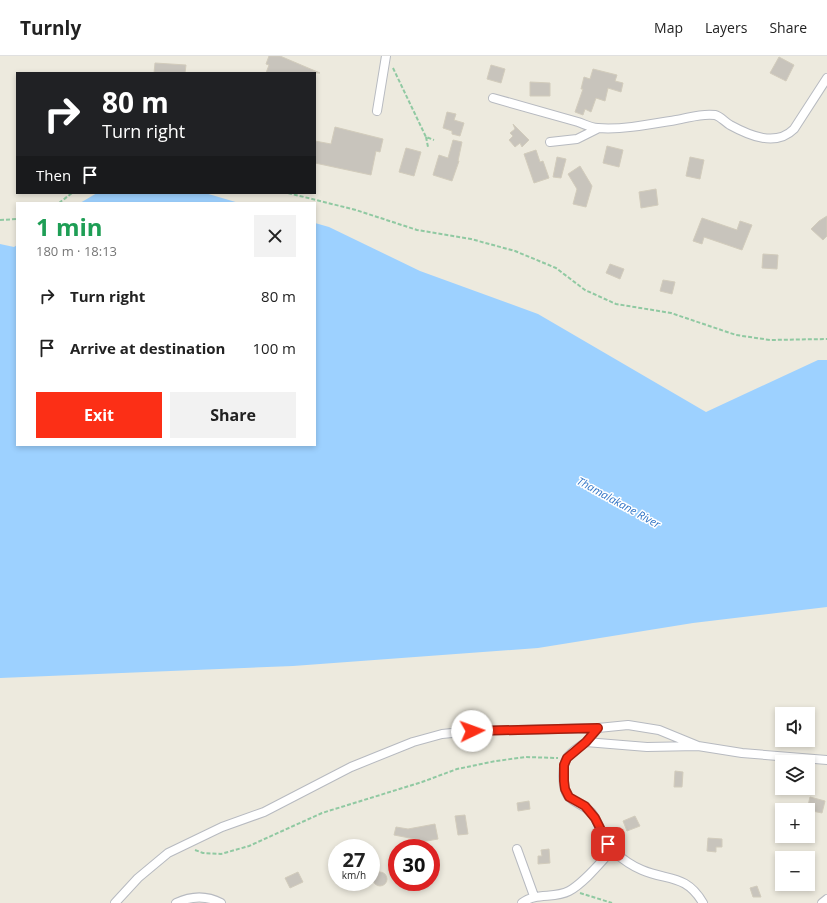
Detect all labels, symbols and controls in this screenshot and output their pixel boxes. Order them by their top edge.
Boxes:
text: Turnly [20,15,81,41]
text: Map [654,18,683,37]
text: Layers [705,18,747,37]
text: Share [769,18,807,37]
text: 80 m [102,83,169,121]
icon: right [36,88,88,140]
text: Turn right [102,119,185,143]
icon: arrive [79,164,101,186]
text: Then [36,165,71,185]
text: 1 min [36,210,103,243]
button: close [254,215,296,257]
text: 180 m · 18:13 [36,242,117,260]
icon: right [36,285,58,307]
text: Turn right [70,286,145,306]
text: 80 m [261,286,296,306]
icon: arrive [36,337,58,359]
text: Arrive at destination [70,338,225,358]
text: 100 m [252,338,296,358]
button: Exit [36,392,162,438]
button: Share [170,392,296,438]
water label: Thamalakane River [575,473,664,531]
map controls [775,707,815,891]
button: sound [775,707,815,747]
position arrow [451,710,493,752]
button: layers [775,755,815,795]
button: + [775,803,815,843]
pin [591,827,625,861]
icon: arrive [597,833,619,855]
speed limit sign: 30 [388,839,440,891]
text: 27 [343,846,365,873]
button: − [775,851,815,891]
text: km/h [342,868,366,882]

